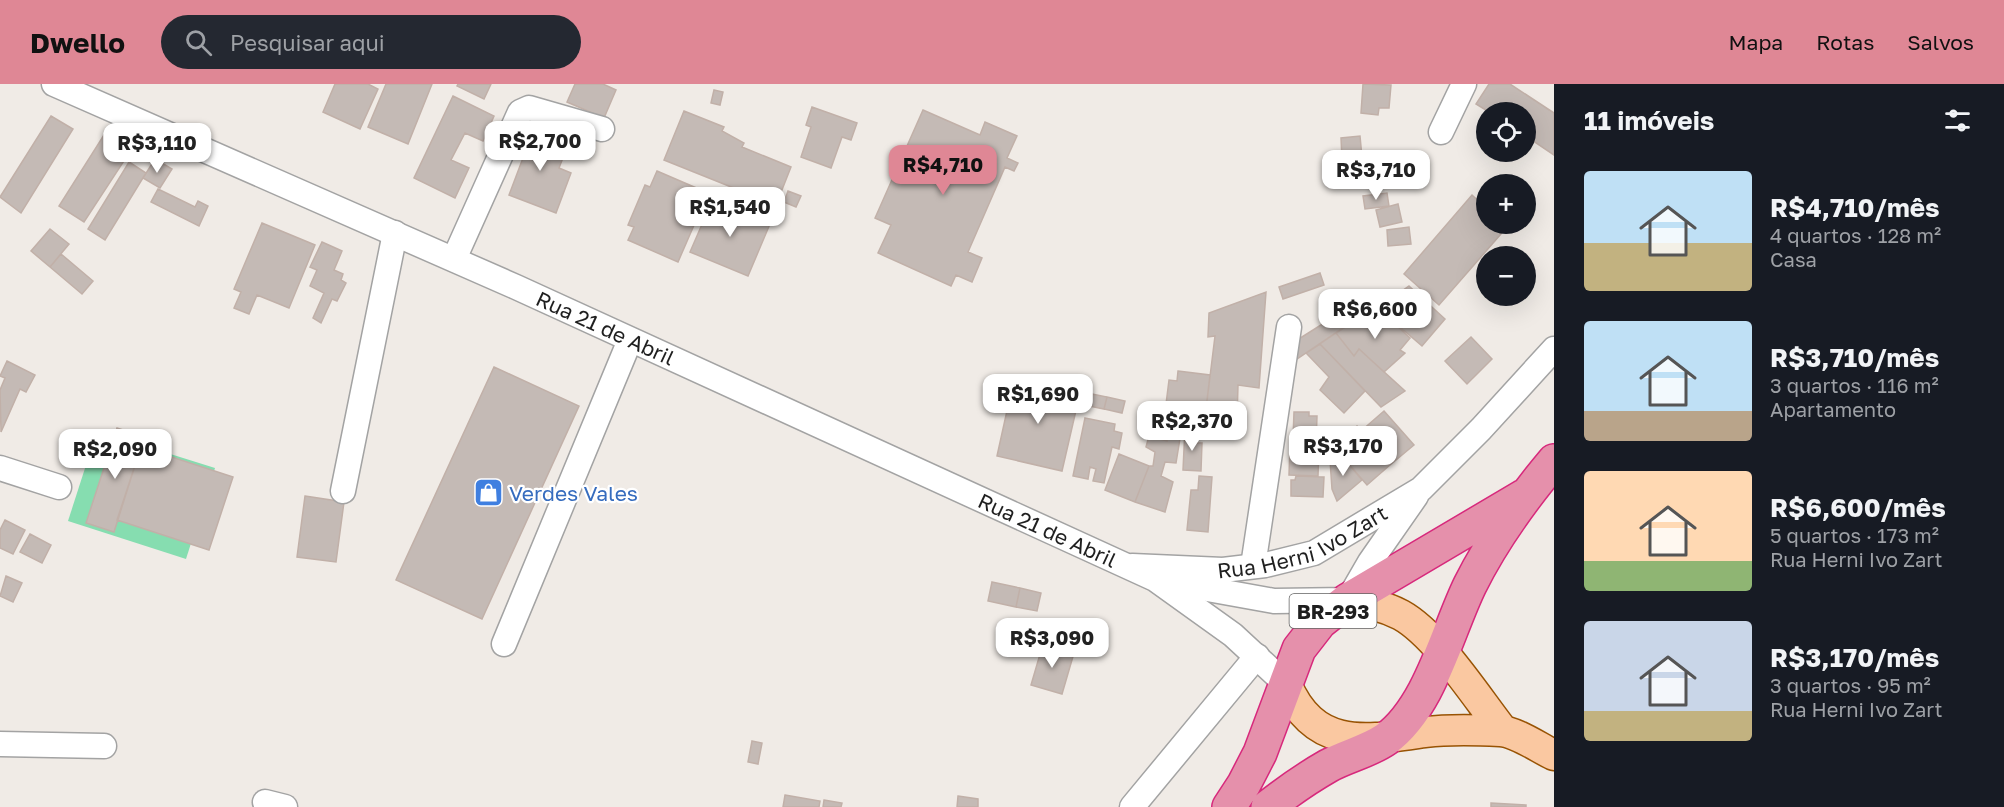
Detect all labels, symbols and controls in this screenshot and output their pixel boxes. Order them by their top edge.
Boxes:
search box [161,15,581,69]
text: Dwello [30,26,125,59]
icon: search [182,26,215,59]
text: Pesquisar aqui [230,29,385,56]
text: Mapa [1729,29,1783,55]
text: Rotas [1816,29,1874,55]
text: Salvos [1907,29,1974,55]
map controls [1476,102,1536,306]
button: locate [1476,102,1536,162]
icon: filters [1941,104,1974,137]
text: 11 imóveis [1584,105,1714,136]
pin: R$2,700 [485,121,595,172]
pin: R$3,110 [102,123,212,174]
text: R$2,700 [499,128,581,152]
text: R$3,110 [117,130,197,154]
pin: R$4,710 [888,145,998,196]
pin: R$3,710 [1321,150,1431,201]
text: R$4,710 [903,152,983,176]
text: R$3,710 [1336,157,1416,181]
button: + [1476,174,1536,234]
pin: R$1,540 [675,187,785,238]
text: R$4,710/mês [1770,192,1940,223]
text: R$1,540 [689,194,771,218]
icon: home [1632,195,1704,267]
text: 4 quartos · 128 m² [1770,223,1941,247]
button: − [1476,246,1536,306]
text: Casa [1770,247,1817,271]
street label: Rua 21 de Abril [532,285,679,371]
pin: R$6,600 [1320,289,1430,340]
text: R$6,600 [1332,296,1418,320]
text: R$3,710/mês [1770,342,1939,373]
icon: home [1632,345,1704,417]
text: 3 quartos · 116 m² [1770,373,1939,397]
pin: R$1,690 [983,374,1093,425]
text: R$1,690 [997,381,1079,405]
text: Apartamento [1770,397,1896,421]
pin: R$2,370 [1137,401,1247,452]
text: R$2,370 [1151,408,1233,432]
pin: R$3,170 [1288,426,1398,477]
pin: R$2,090 [60,429,170,480]
text: R$3,170 [1303,433,1383,457]
text: R$2,090 [73,436,157,460]
shop icon: Verdes Vales [472,477,504,509]
place label: Verdes Vales [509,480,638,506]
street label: Rua 21 de Abril [974,487,1121,573]
text: R$6,600/mês [1770,492,1946,523]
icon: home [1632,495,1704,567]
street label: Rua Herni Ivo Zart [1216,499,1392,584]
text: 5 quartos · 173 m² [1770,523,1939,547]
text: Rua Herni Ivo Zart [1770,547,1942,571]
road number: BR-293 [1290,594,1376,628]
pin: R$3,090 [997,618,1107,669]
text: R$3,090 [1010,625,1094,649]
text: R$3,170/mês [1770,642,1939,673]
icon: home [1632,645,1704,717]
text: 3 quartos · 95 m² [1770,673,1931,697]
text: Rua Herni Ivo Zart [1770,697,1942,721]

